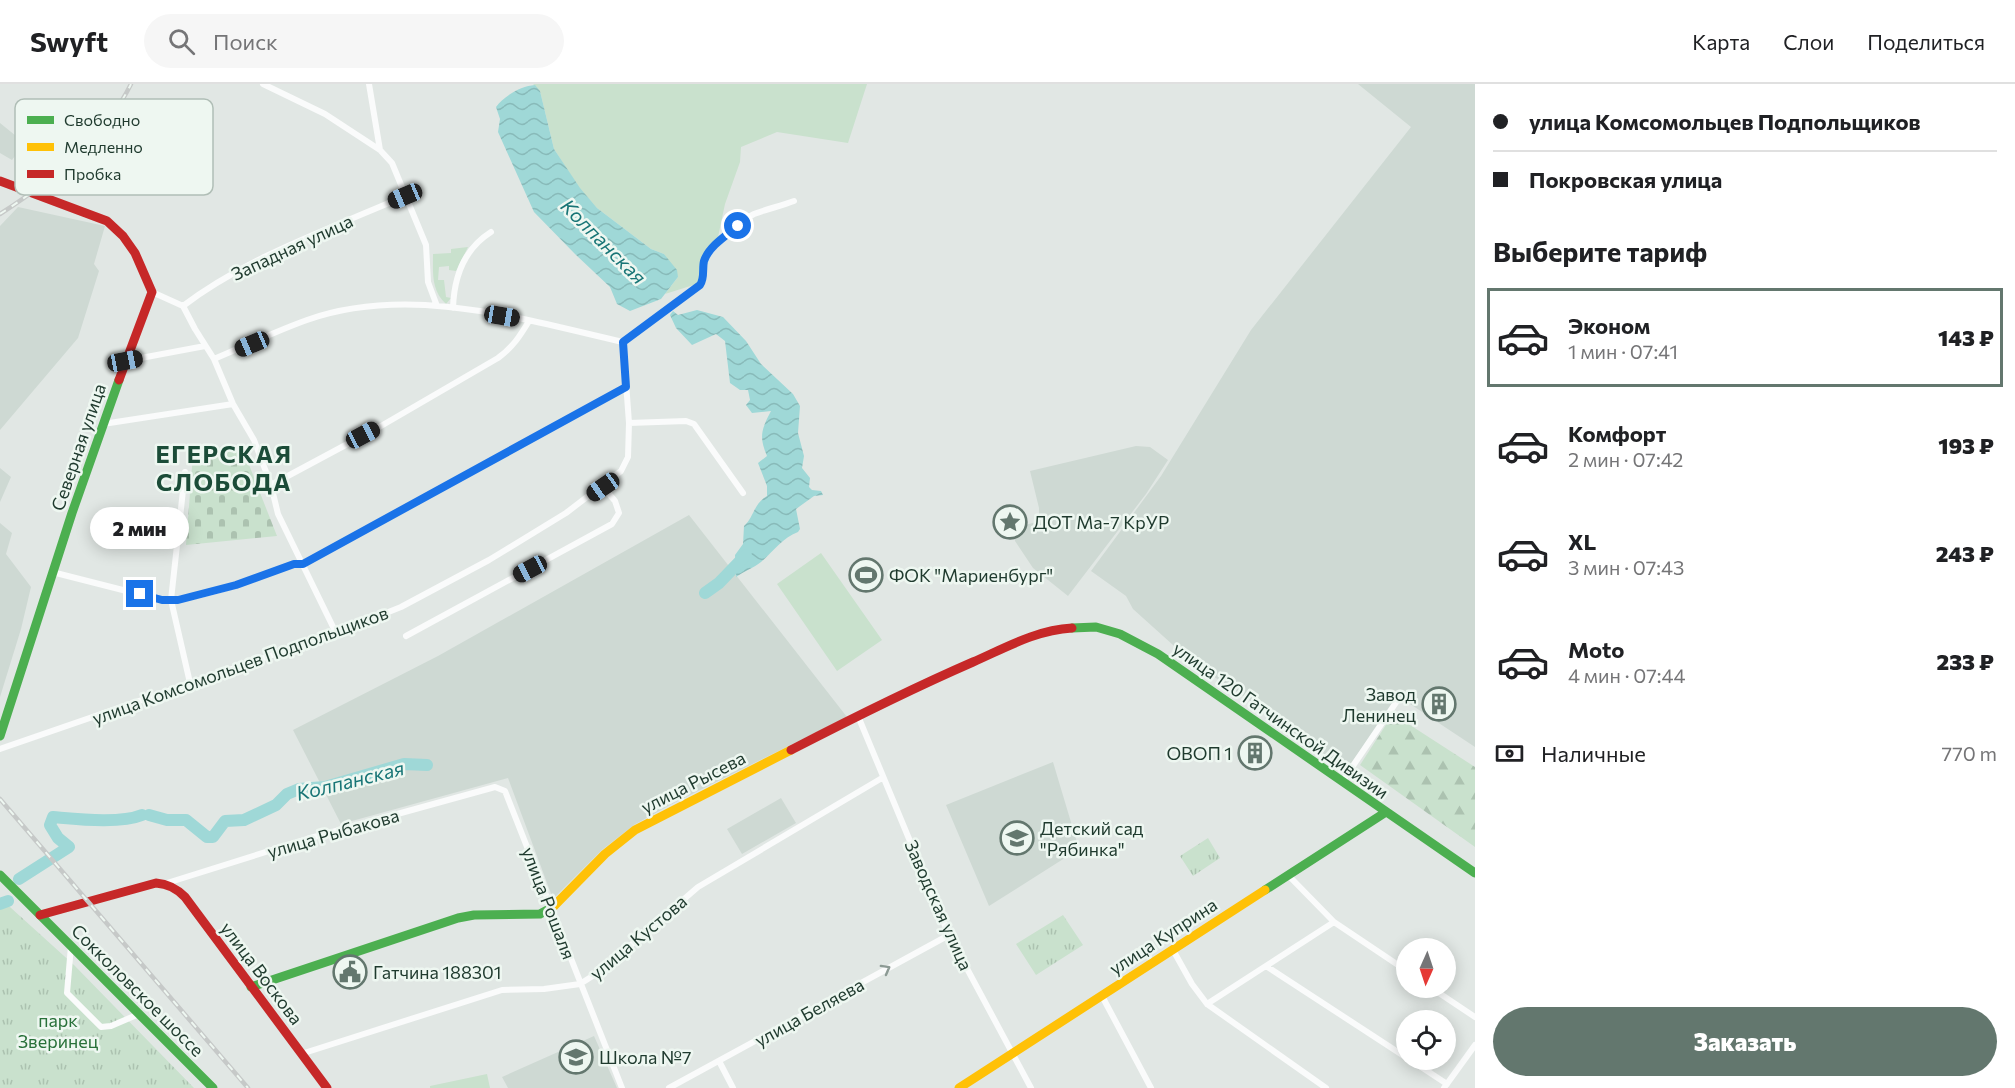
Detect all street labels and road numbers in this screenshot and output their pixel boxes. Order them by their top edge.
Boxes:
street label: Западная улица [228,209,356,285]
street label: Северная улица [46,380,110,514]
street label: улица Комсомольцев Подпольщиков [89,601,391,729]
street label: улица 120 Гатчинской Дивизии [1169,637,1393,803]
street label: улица Рысева [637,746,749,818]
street label: улица Рыбакова [265,804,401,862]
street label: Заводская улица [900,836,978,974]
street label: улица Рошаля [517,844,581,962]
street label: улица Кустова [585,890,691,984]
street label: улица Куприна [1105,893,1221,979]
street label: улица Воскова [216,917,308,1029]
street label: Сокколовское шоссе [67,919,209,1061]
street label: улица Беляева [750,973,868,1051]

